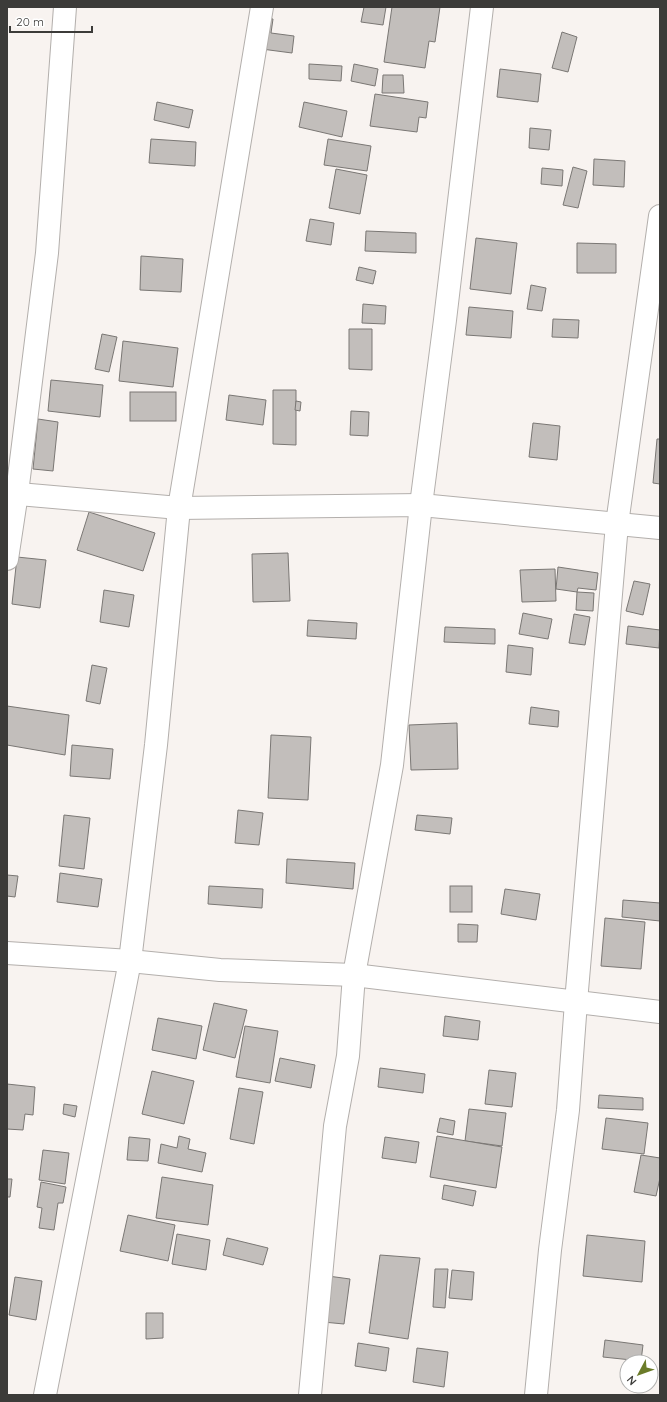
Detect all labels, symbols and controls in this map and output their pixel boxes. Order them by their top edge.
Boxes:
scale bar [10,8,92,34]
text: 20 m [16,14,44,29]
north arrow [619,1354,659,1394]
text: N [624,1373,639,1388]

